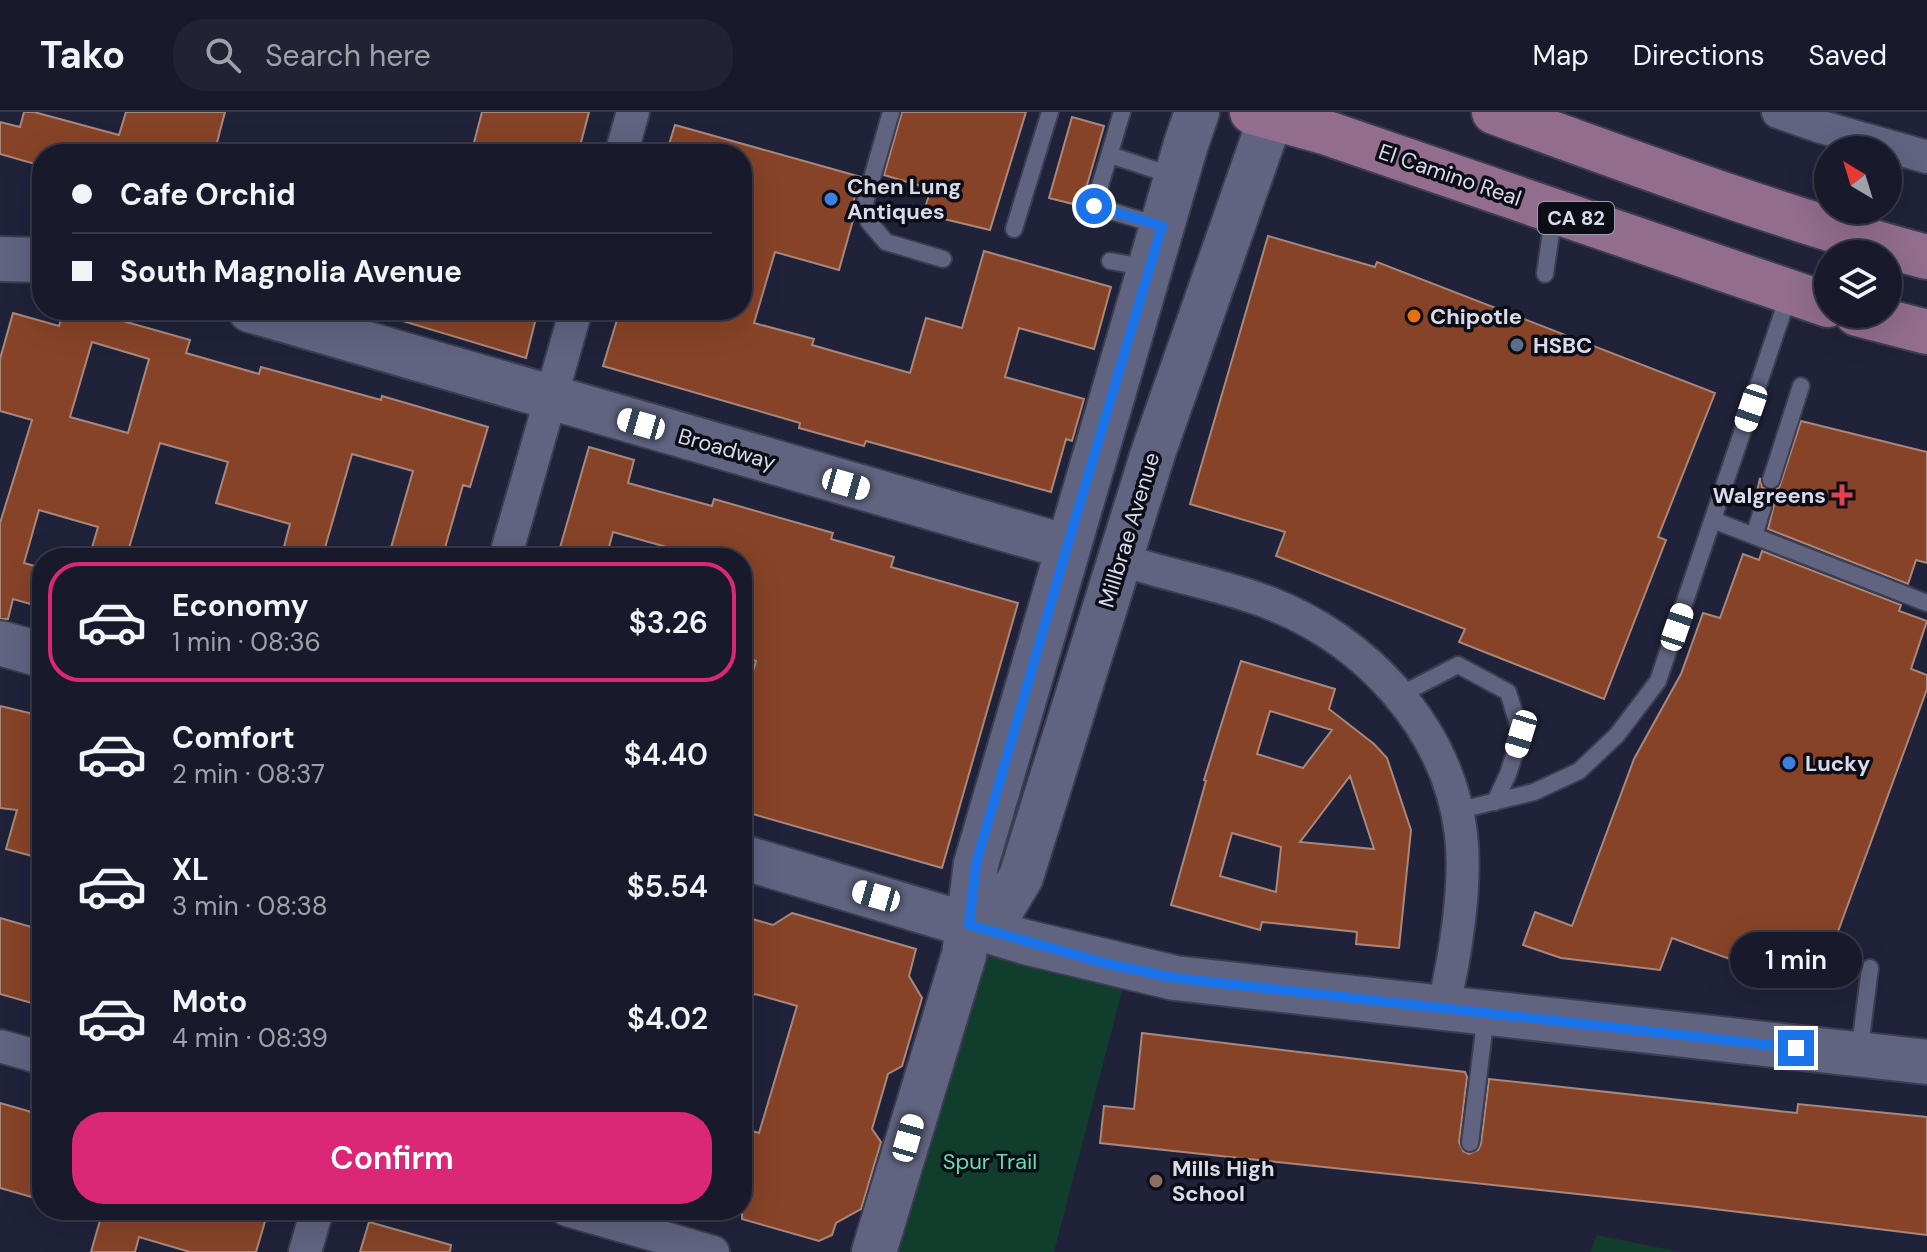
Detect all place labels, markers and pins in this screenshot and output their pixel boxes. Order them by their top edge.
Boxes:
place label: Chen Lung Antiques [847,172,961,226]
marker: Chen Lung Antiques [822,190,840,208]
place label: Chipotle [1430,302,1522,331]
marker: Chipotle [1405,307,1423,325]
place label: HSBC [1533,331,1592,360]
marker: HSBC [1508,336,1526,354]
place label: Walgreens [1712,481,1826,510]
marker: Walgreens [1833,486,1851,504]
place label: Lucky [1805,749,1870,778]
marker: Lucky [1780,754,1798,772]
place label: Mills High School [1172,1154,1275,1208]
marker: Mills High School [1147,1172,1165,1190]

